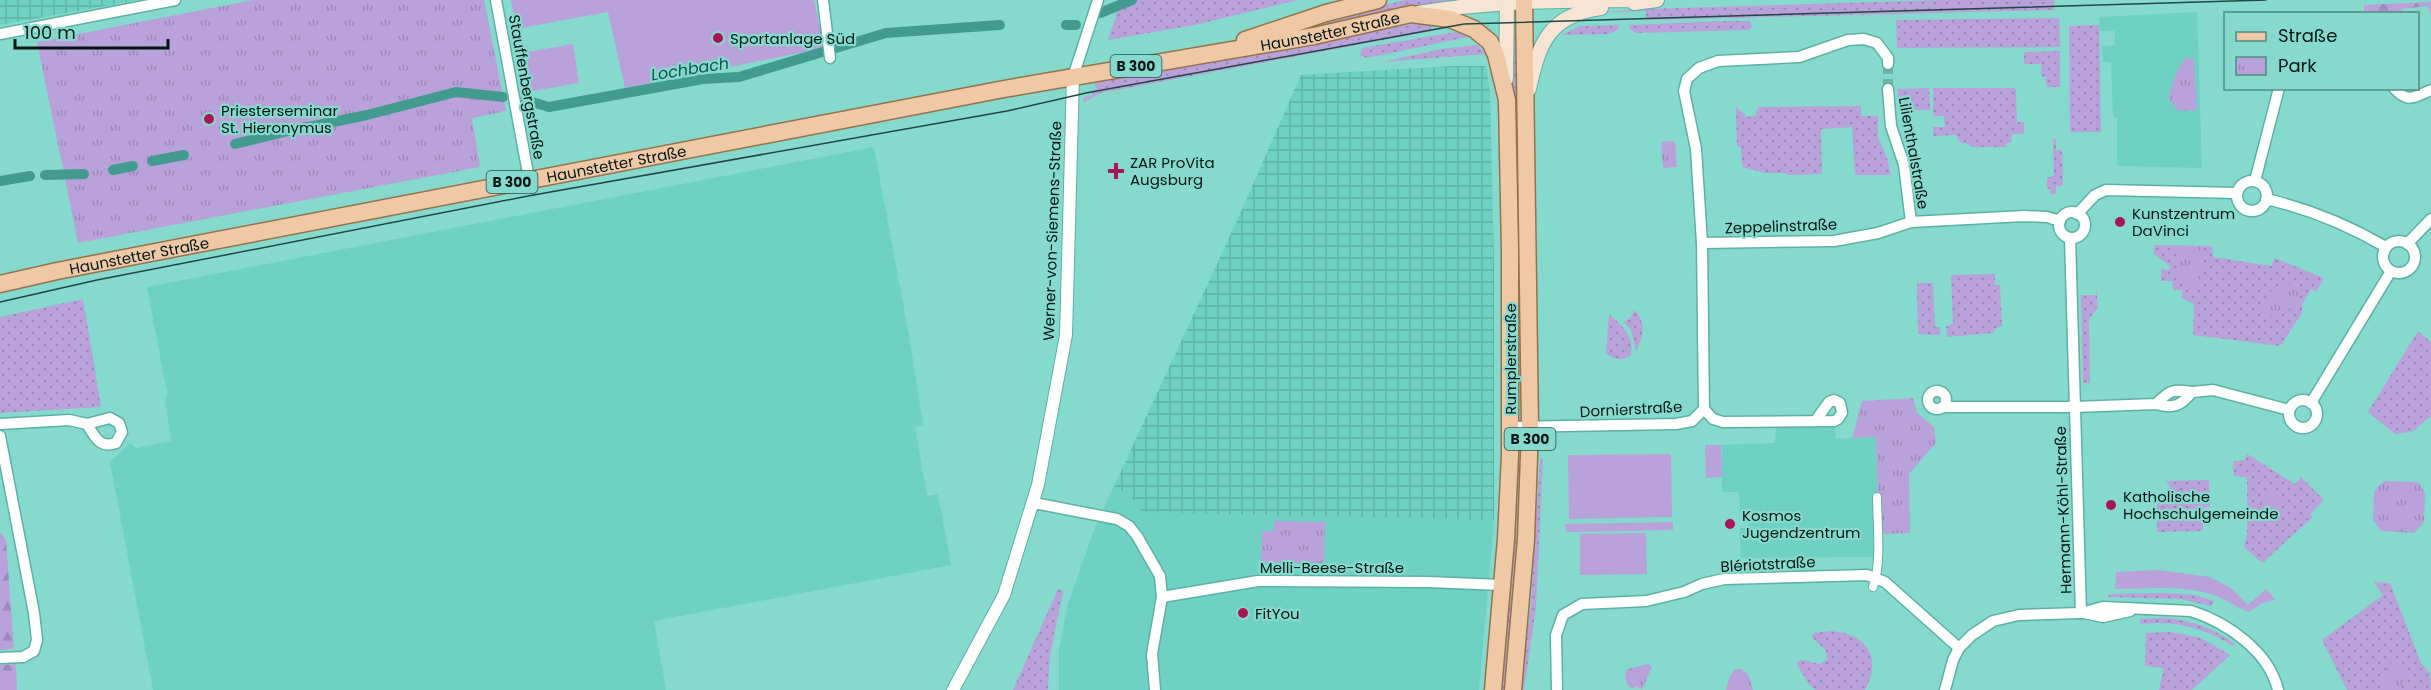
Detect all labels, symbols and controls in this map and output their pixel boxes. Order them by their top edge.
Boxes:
street label: Haunstetter Straße [1259,6,1402,55]
scale bar [15,12,168,50]
legend [2224,12,2419,90]
street label: Stauffenbergstraße [504,13,550,161]
text: 100 m [24,20,76,45]
text: Straße [2278,23,2337,48]
place label: Sportanlage Süd [730,28,855,49]
marker: Sportanlage Süd [711,31,725,45]
water label: Lochbach [649,51,731,87]
text: Park [2278,53,2317,78]
road number: B 300 [1110,55,1162,77]
street label: Lilienthalstraße [1894,95,1934,211]
place label: Priesterseminar St. Hieronymus [221,100,338,138]
marker: Priesterseminar St. Hieronymus [202,112,216,126]
street label: Werner-von-Siemens-Straße [1038,121,1066,341]
street label: Haunstetter Straße [545,140,688,187]
place label: ZAR ProVita Augsburg [1130,152,1215,190]
marker: ZAR ProVita Augsburg [1107,162,1125,180]
road number: B 300 [486,171,538,193]
place label: Kunstzentrum DaVinci [2132,203,2235,241]
street label: Zeppelinstraße [1724,214,1838,238]
marker: Kunstzentrum DaVinci [2113,215,2127,229]
street label: Haunstetter Straße [67,232,211,279]
street label: Rumplerstraße [1500,303,1521,415]
street label: Dornierstraße [1579,396,1683,422]
street label: Hermann-Köhl-Straße [2050,426,2076,594]
road number: B 300 [1504,428,1556,450]
place label: Katholische Hochschulgemeinde [2123,486,2278,524]
marker: Katholische Hochschulgemeinde [2104,498,2118,512]
place label: Kosmos Jugendzentrum [1742,505,1861,543]
marker: Kosmos Jugendzentrum [1723,517,1737,531]
street label: Blériotstraße [1720,551,1816,577]
street label: Melli-Beese-Straße [1260,557,1404,578]
place label: FitYou [1255,603,1300,624]
marker: FitYou [1236,606,1250,620]

